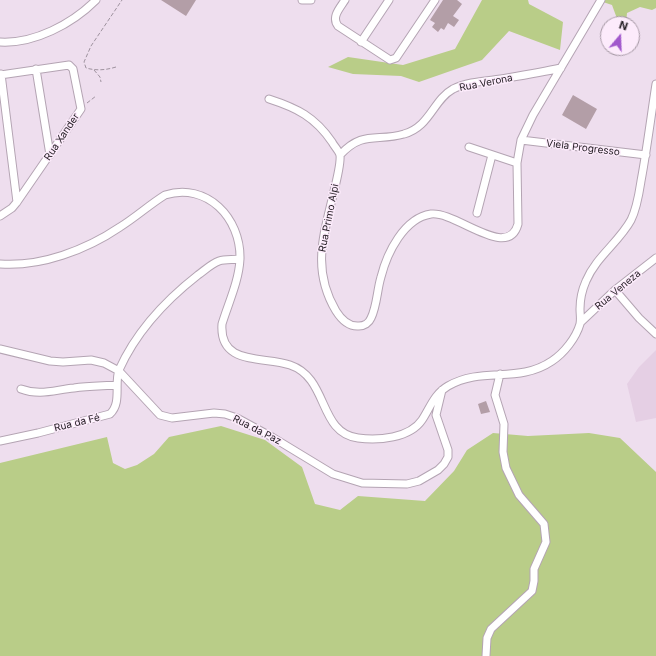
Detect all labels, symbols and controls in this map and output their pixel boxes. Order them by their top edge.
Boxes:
north arrow [600,16,640,56]
text: N [617,18,630,34]
street label: Rua Verona [458,72,514,94]
street label: Rua Xander [42,111,82,163]
street label: Viela Progresso [545,138,621,158]
street label: Rua Primo Alpi [317,183,341,253]
street label: Rua Veneza [593,267,643,313]
street label: Rua da Fé [53,412,101,434]
street label: Rua da Paz [231,413,283,447]

